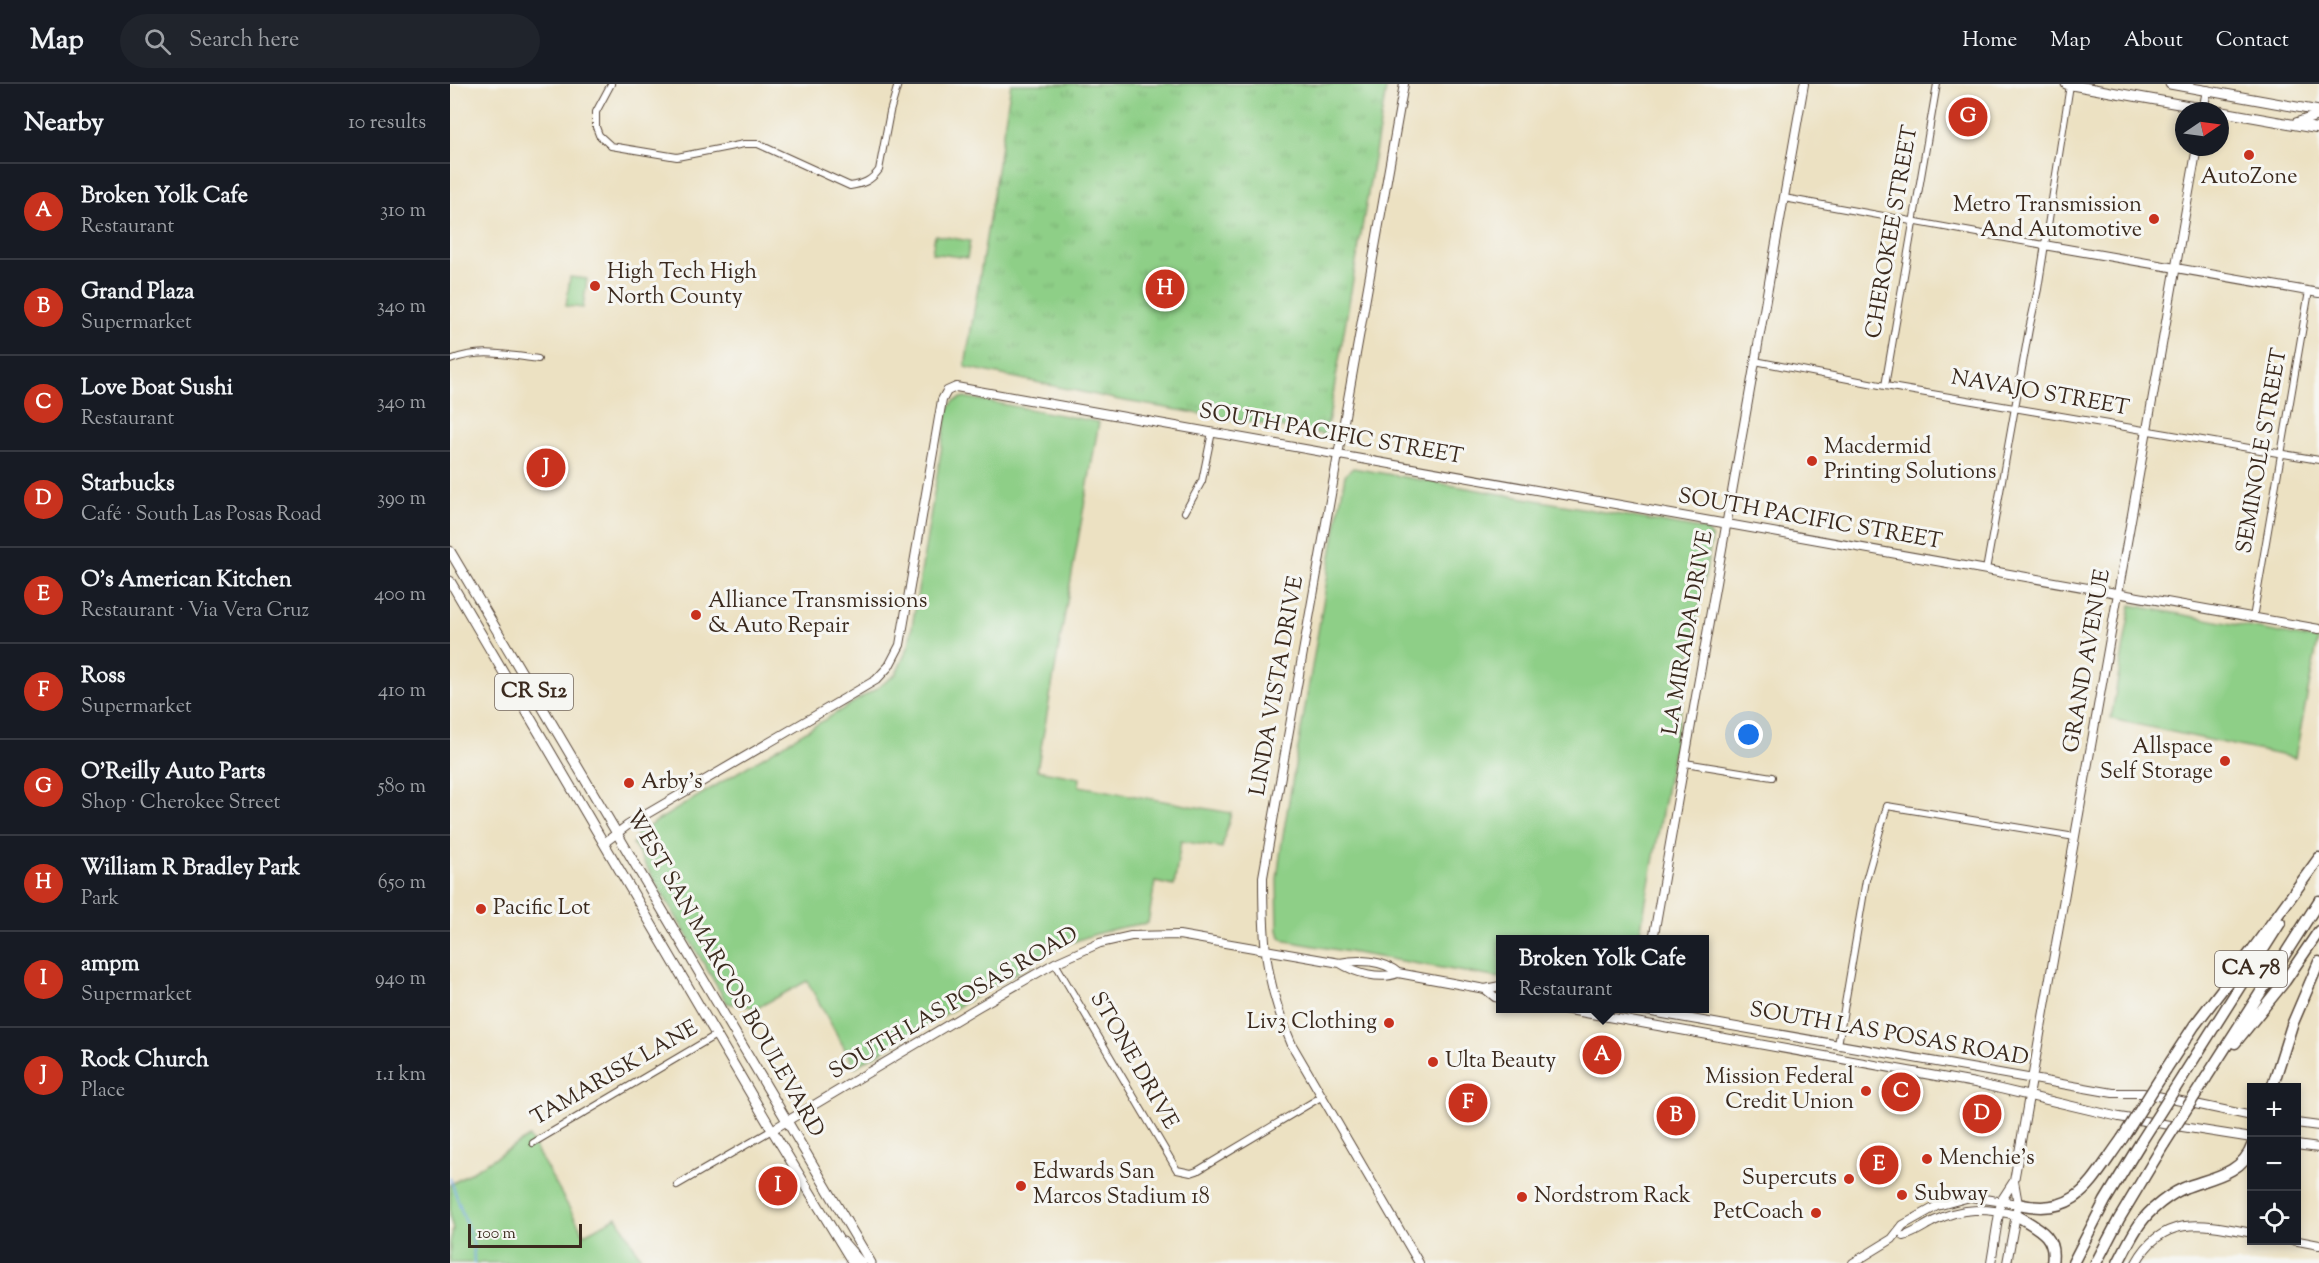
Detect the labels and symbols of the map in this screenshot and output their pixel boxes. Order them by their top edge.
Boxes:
pin: G [1948,94,1988,140]
north arrow [2175,102,2229,156]
street label: CHEROKEE STREET [1858,122,1928,341]
marker: AutoZone [2242,148,2256,162]
place label: AutoZone [2201,162,2297,194]
place label: Metro Transmission And Automotive [1953,190,2142,247]
marker: Metro Transmission And Automotive [2147,212,2161,226]
place label: High Tech High North County [607,257,757,314]
pin: H [1146,266,1184,312]
marker: High Tech High North County [588,279,602,293]
street label: SEMINOLE STREET [2229,345,2297,556]
street label: NAVAJO STREET [1948,363,2132,426]
street label: SOUTH PACIFIC STREET [1196,396,1466,474]
place label: Macdermid Printing Solutions [1824,432,1996,489]
pin: J [526,446,566,490]
marker: Macdermid Printing Solutions [1805,454,1819,468]
street label: SOUTH PACIFIC STREET [1675,481,1945,559]
street label: LA MIRADA DRIVE [1655,528,1723,738]
street label: GRAND AVENUE [2056,567,2120,755]
street label: LINDA VISTA DRIVE [1243,574,1313,798]
place label: Alliance Transmissions & Auto Repair [708,586,927,643]
marker: Alliance Transmissions & Auto Repair [689,608,703,622]
road number: CR S12 [495,674,573,710]
your location [1734,720,1763,749]
place label: Allspace Self Storage [2100,732,2213,789]
marker: Allspace Self Storage [2218,754,2232,768]
place label: Arby's [641,767,703,799]
marker: Arby's [622,776,636,790]
street label: WEST SAN MARCOS BOULEVARD [617,804,831,1144]
place label: Pacific Lot [493,893,591,925]
marker: Pacific Lot [474,902,488,916]
street label: SOUTH LAS POSAS ROAD [823,919,1085,1089]
road number: CA 78 [2215,951,2287,987]
street label: STONE DRIVE [1081,986,1185,1136]
street label: SOUTH LAS POSAS ROAD [1747,995,2031,1075]
place label: Liv3 Clothing [1247,1007,1377,1039]
street label: TAMARISK LANE [526,1013,704,1135]
marker: Liv3 Clothing [1382,1016,1396,1030]
pin: A [1582,1032,1622,1078]
place label: Ulta Beauty [1445,1046,1556,1078]
marker: Ulta Beauty [1426,1055,1440,1069]
place label: Mission Federal Credit Union [1705,1062,1854,1119]
pin: C [1882,1070,1920,1114]
pin: F [1448,1080,1488,1126]
marker: Mission Federal Credit Union [1859,1084,1873,1098]
pin: D [1962,1092,2002,1136]
pin: B [1656,1094,1696,1138]
pin: E [1860,1142,1898,1188]
place label: Menchie's [1939,1143,2035,1175]
marker: Menchie's [1920,1152,1934,1166]
place label: Edwards San Marcos Stadium 18 [1033,1157,1210,1214]
place label: Supercuts [1742,1163,1837,1195]
pin: I [758,1164,798,1208]
marker: Supercuts [1842,1172,1856,1186]
marker: Edwards San Marcos Stadium 18 [1014,1179,1028,1193]
place label: Subway [1914,1179,1988,1211]
place label: Nordstrom Rack [1534,1181,1691,1213]
marker: Subway [1895,1188,1909,1202]
marker: Nordstrom Rack [1515,1190,1529,1204]
place label: PetCoach [1713,1197,1804,1229]
marker: PetCoach [1809,1206,1823,1220]
scale bar [468,1221,582,1248]

